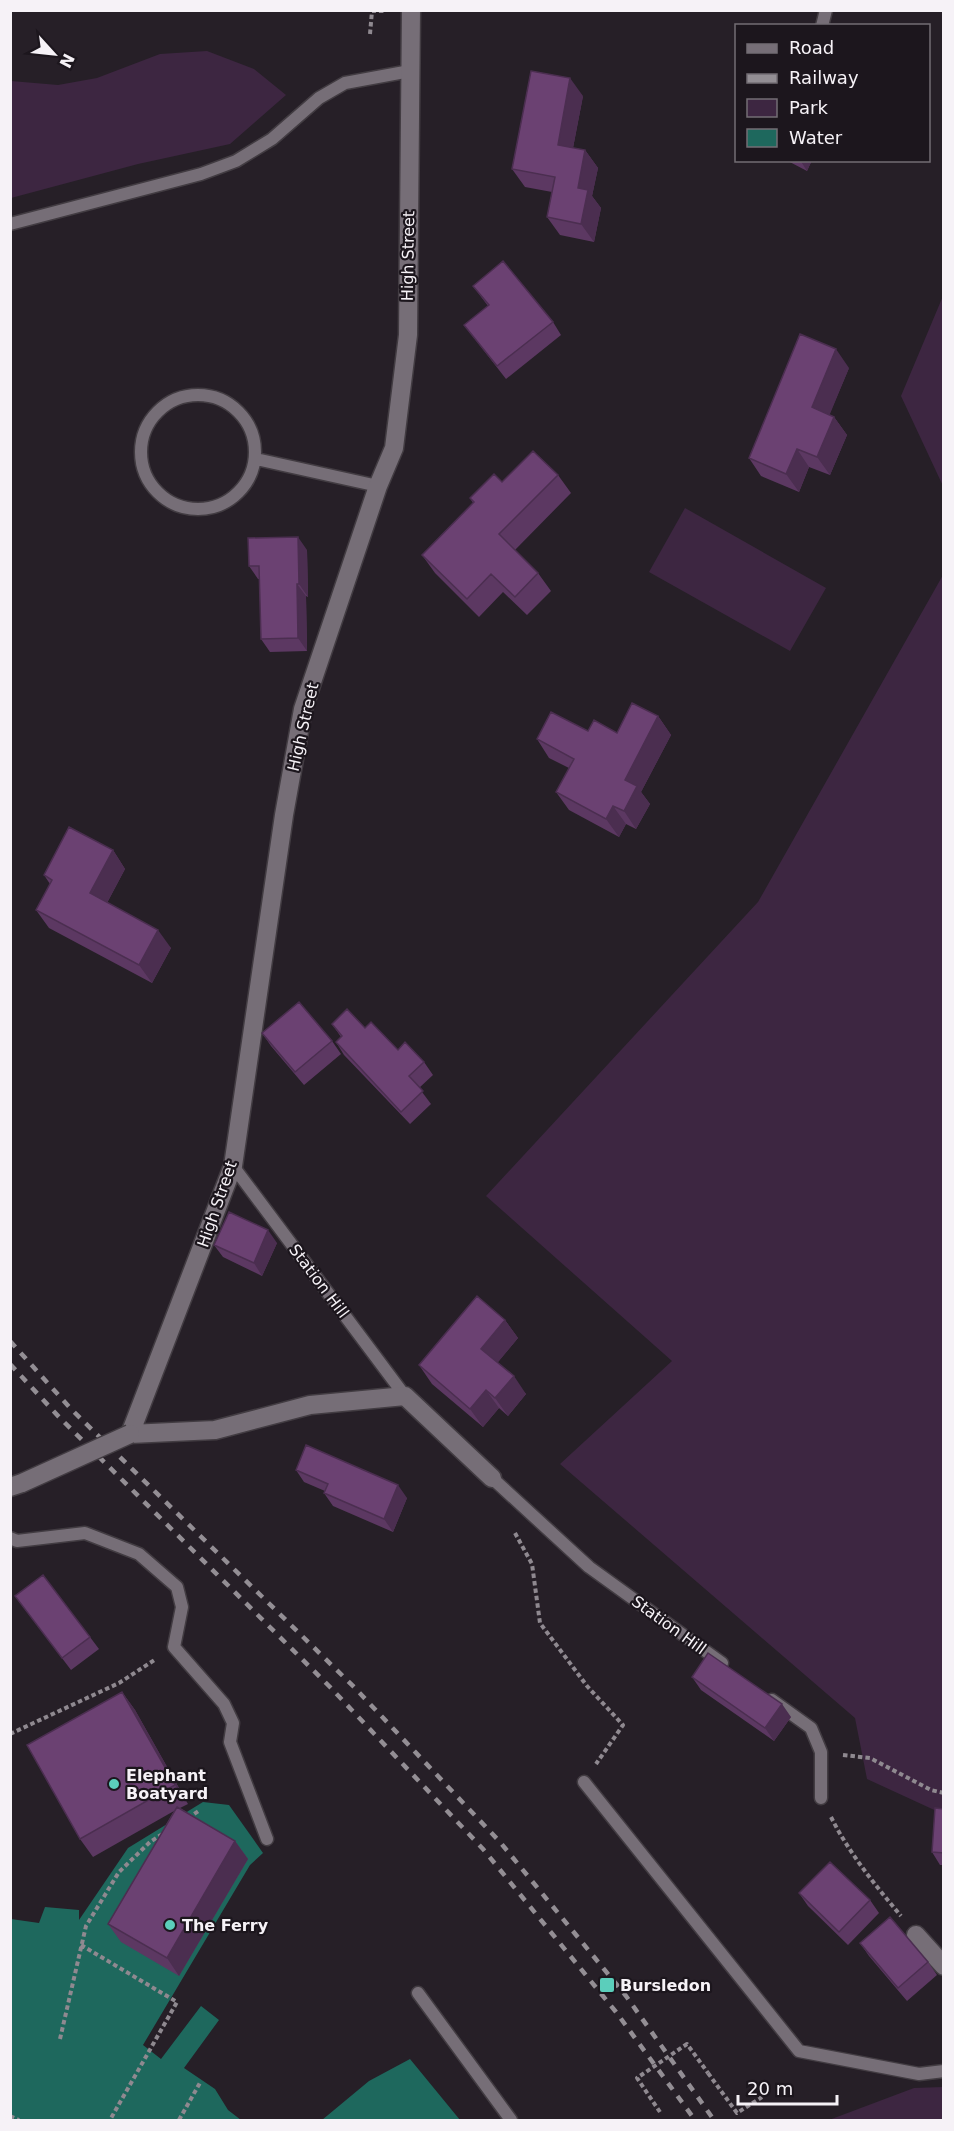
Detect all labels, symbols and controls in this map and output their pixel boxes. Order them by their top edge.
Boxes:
north arrow [24,24,84,84]
legend [735,24,930,162]
text: Road [789,37,834,58]
text: N [55,50,78,71]
text: Railway [789,67,859,88]
text: Park [789,97,828,118]
text: Water [789,127,843,148]
street label: High Street [398,211,418,301]
street label: High Street [284,681,322,773]
street label: High Street [193,1158,241,1250]
street label: Station Hill [285,1240,353,1322]
street label: Station Hill [628,1592,710,1658]
place label: Elephant Boatyard [126,1766,208,1803]
marker: Elephant Boatyard [107,1777,121,1791]
place label: The Ferry [182,1916,269,1935]
marker: The Ferry [163,1918,177,1932]
marker: Bursledon [598,1976,616,1994]
place label: Bursledon [620,1976,711,1995]
scale bar [738,2068,837,2106]
text: 20 m [747,2078,793,2099]

